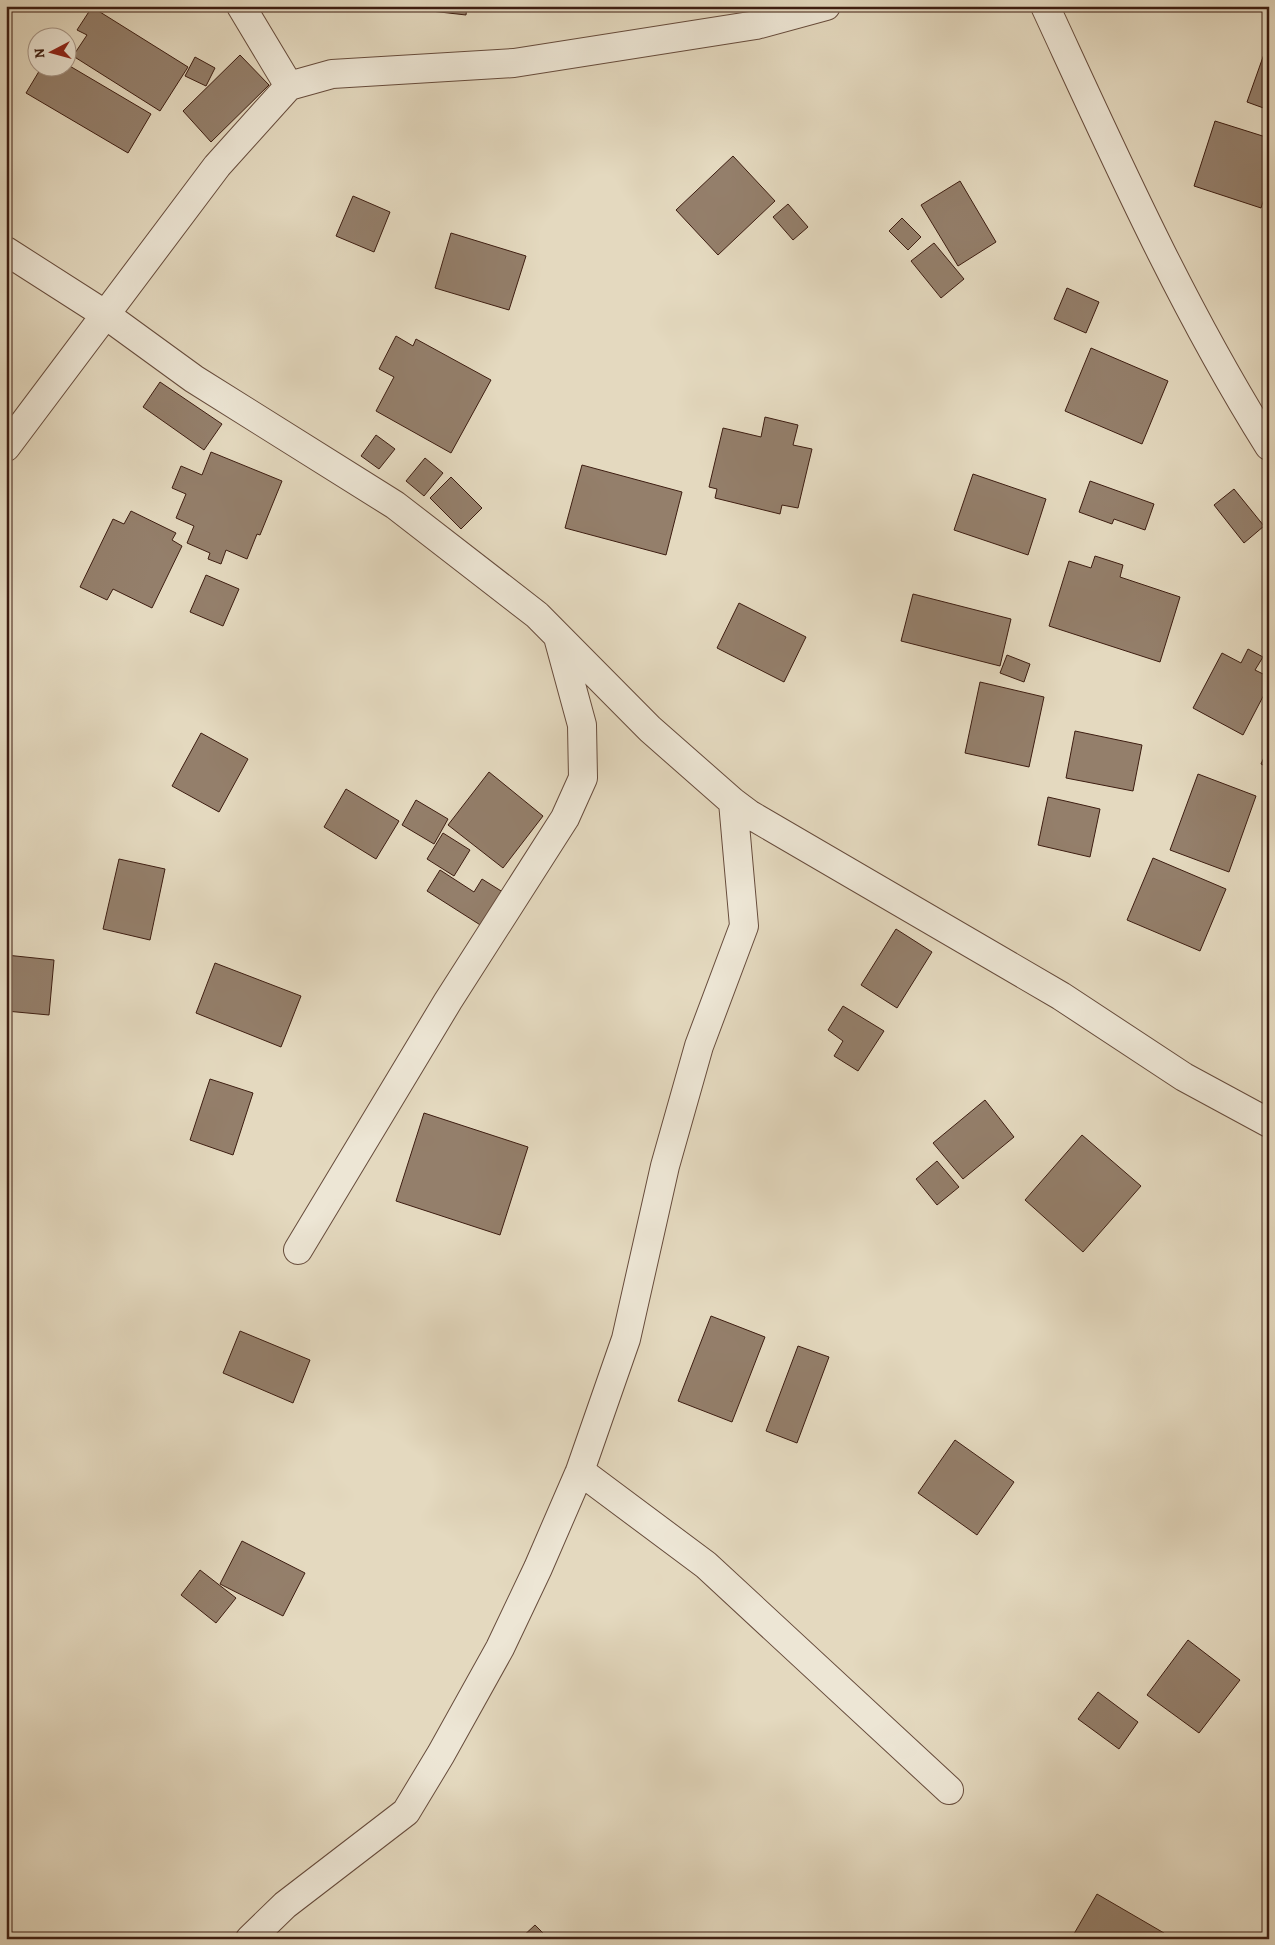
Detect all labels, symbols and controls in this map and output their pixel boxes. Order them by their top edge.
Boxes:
north arrow [28,28,78,78]
text: N [30,47,50,59]

